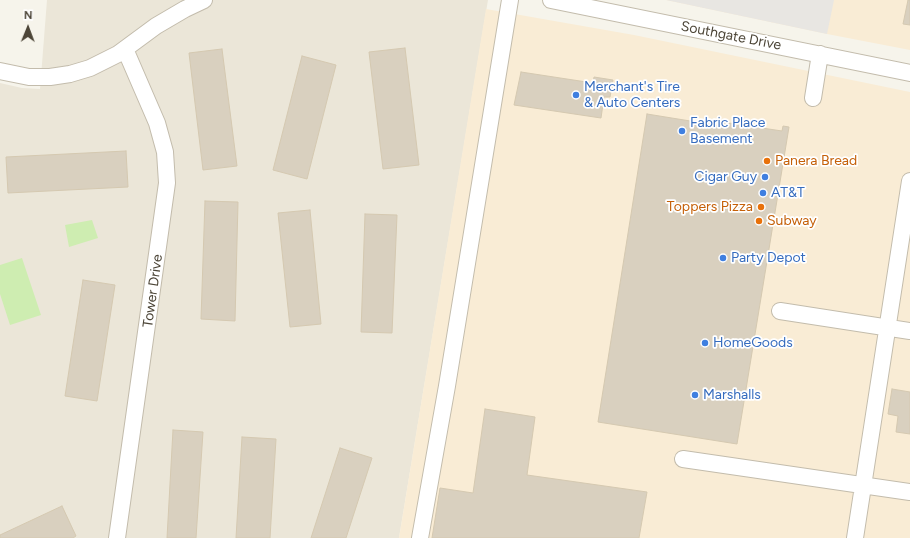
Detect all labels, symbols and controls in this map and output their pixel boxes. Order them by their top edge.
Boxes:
north arrow [8,8,48,48]
text: N [24,9,33,22]
street label: Southgate Drive [679,18,783,54]
place label: Merchant's Tire & Auto Centers [584,79,680,112]
marker: Merchant's Tire & Auto Centers [571,90,581,100]
place label: Fabric Place Basement [690,115,765,148]
marker: Fabric Place Basement [677,126,687,136]
place label: Panera Bread [775,153,857,169]
marker: Panera Bread [762,156,772,166]
place label: Cigar Guy [694,169,757,185]
marker: Cigar Guy [760,172,770,182]
place label: AT&T [771,185,805,201]
marker: AT&T [758,188,768,198]
place label: Toppers Pizza [667,199,753,215]
marker: Toppers Pizza [756,202,766,212]
place label: Subway [767,213,817,229]
marker: Subway [754,216,764,226]
place label: Party Depot [731,250,806,266]
street label: Tower Drive [140,253,166,329]
marker: Party Depot [718,253,728,263]
place label: HomeGoods [713,335,793,351]
marker: HomeGoods [700,338,710,348]
place label: Marshalls [703,387,761,403]
marker: Marshalls [690,390,700,400]

